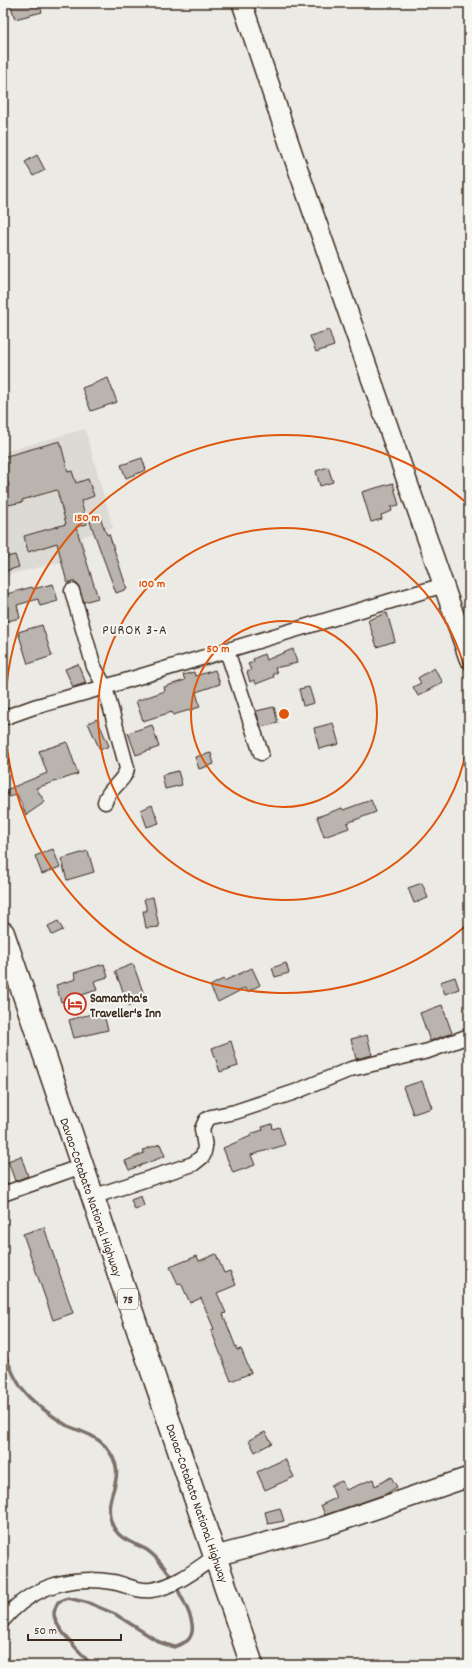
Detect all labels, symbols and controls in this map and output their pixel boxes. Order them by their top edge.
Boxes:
text: 150 m [74,510,100,527]
text: 100 m [139,576,165,593]
district label: PUROK 3-A [102,621,168,641]
text: 50 m [206,641,230,658]
centre of rings [277,707,291,721]
place label: Samantha's Traveller's Inn [90,990,161,1024]
hotel icon: Samantha's Traveller's Inn [62,991,88,1017]
street label: Davao-Cotabato National Highway [53,1116,126,1281]
road number: 75 [118,1289,138,1309]
street label: Davao-Cotabato National Highway [159,1422,232,1587]
scale bar [28,1616,121,1642]
text: 50 m [34,1623,57,1640]

